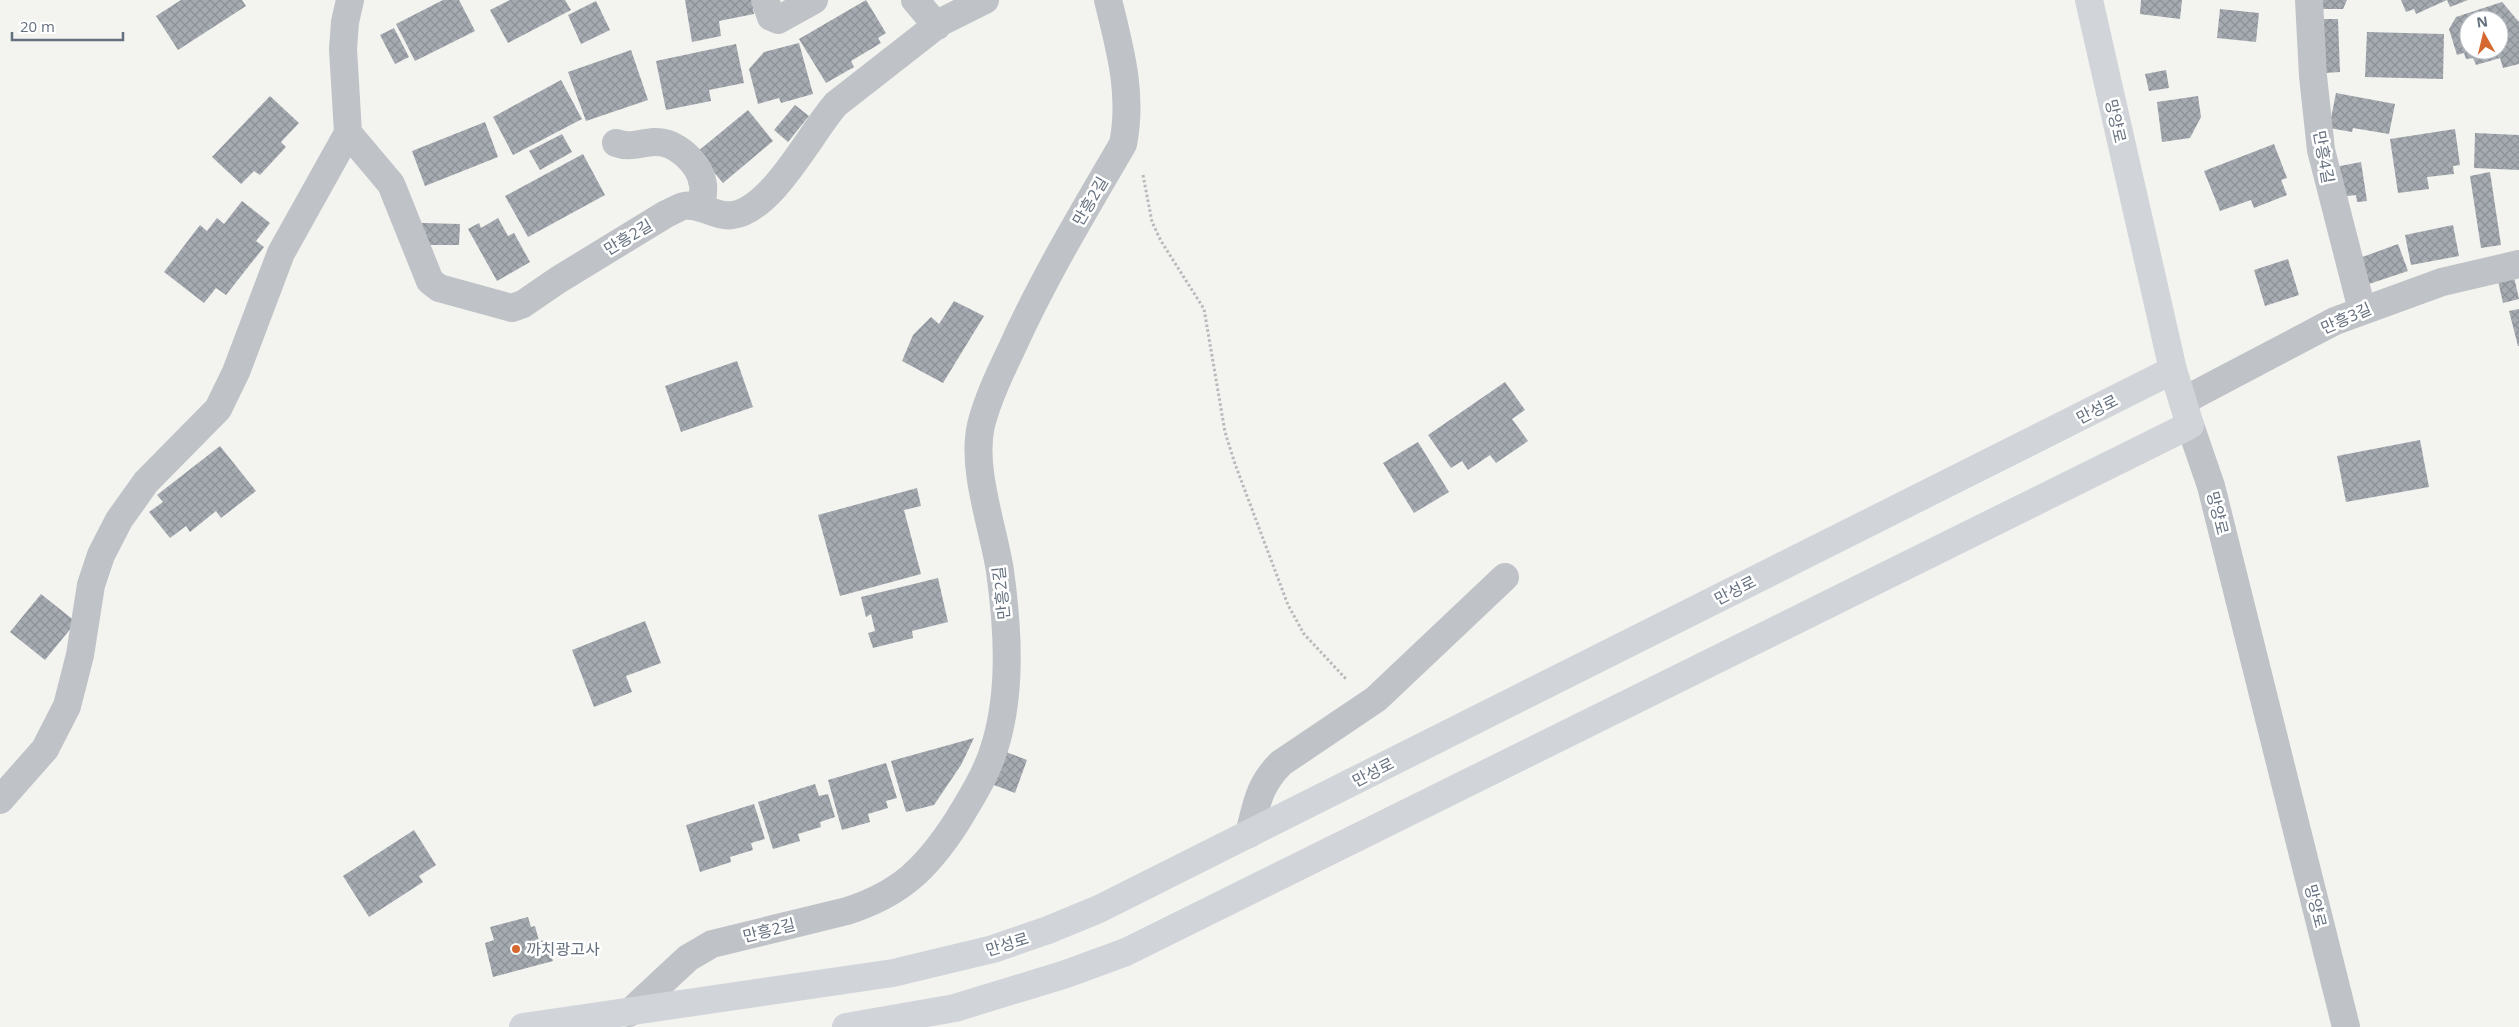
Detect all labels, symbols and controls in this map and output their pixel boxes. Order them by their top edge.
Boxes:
scale bar [12,10,124,42]
north arrow [2459,10,2509,60]
text: N [2475,11,2489,32]
text: 20 m [20,16,55,36]
street label: 망양로 [2100,97,2132,145]
street label: 만흥4길 [2309,129,2339,185]
street label: 만흥2길 [1067,172,1113,230]
street label: 만흥2길 [599,214,657,260]
street label: 만흥3길 [2317,297,2375,339]
street label: 만성로 [2072,389,2122,429]
street label: 망양로 [2202,489,2234,537]
street label: 만흥2길 [987,565,1015,621]
street label: 만성로 [1710,570,1760,610]
street label: 만성로 [1348,752,1398,792]
street label: 망양로 [2300,882,2332,930]
street label: 만흥2길 [740,913,798,947]
street label: 만성로 [983,927,1032,961]
place label: 까치광고사 [526,938,600,960]
marker: 까치광고사 [510,943,522,955]

